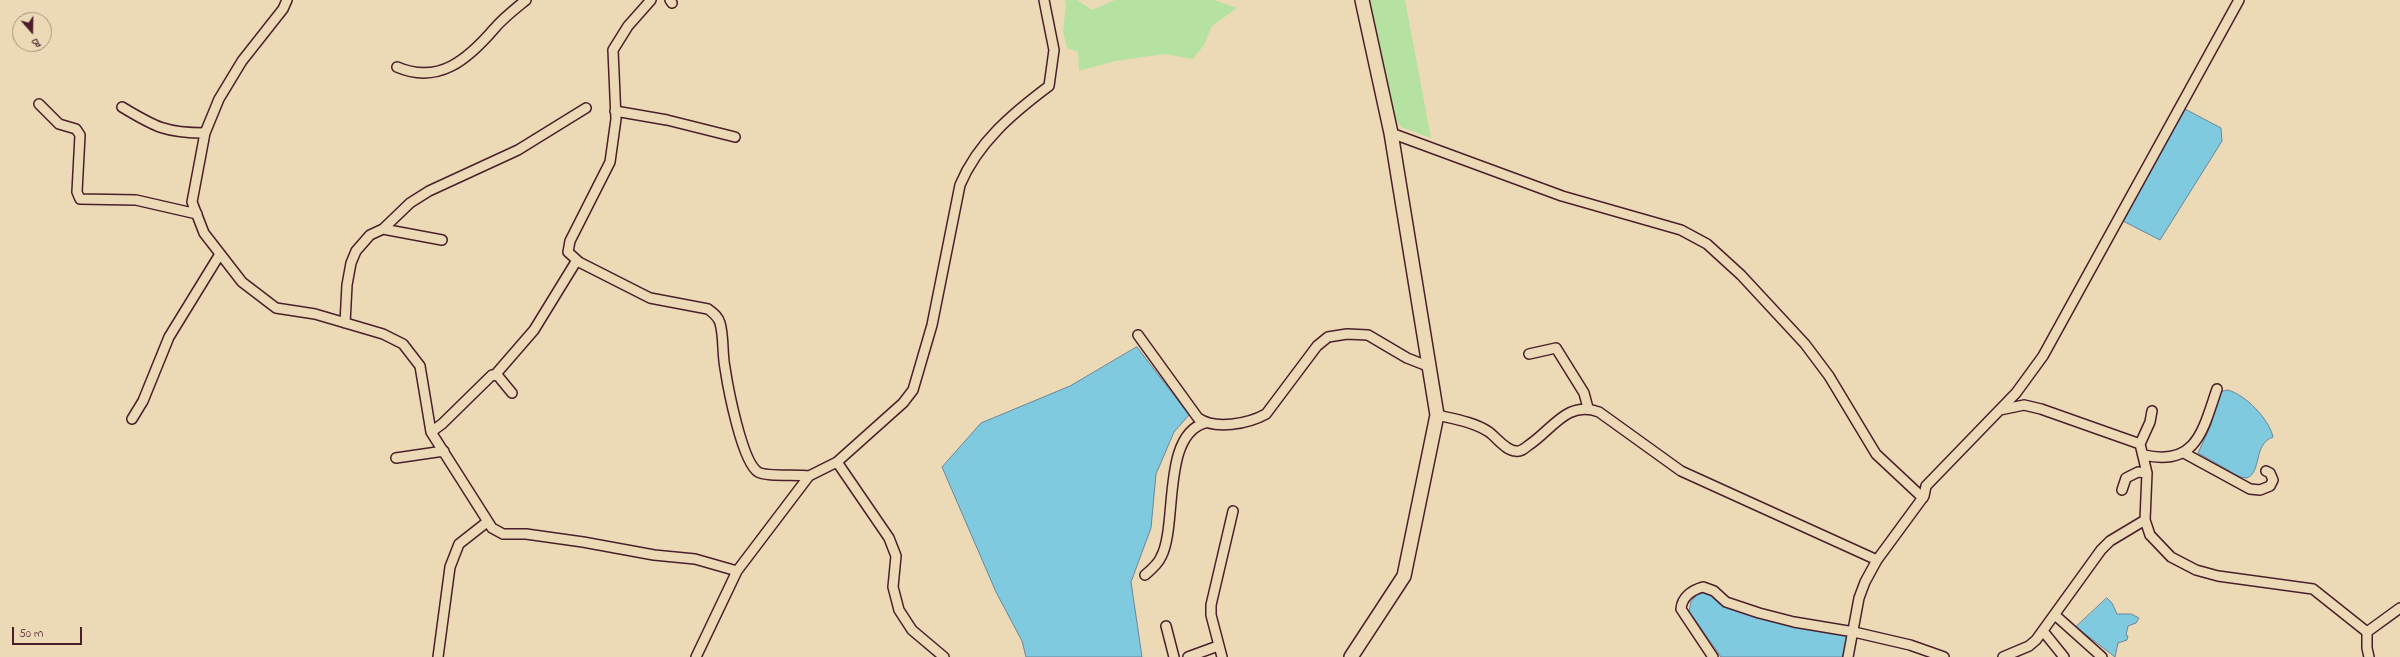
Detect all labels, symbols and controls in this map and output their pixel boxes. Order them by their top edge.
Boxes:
north arrow [12,12,52,52]
text: B [30,34,42,51]
scale bar [14,619,84,645]
text: 50 m [19,625,43,643]

